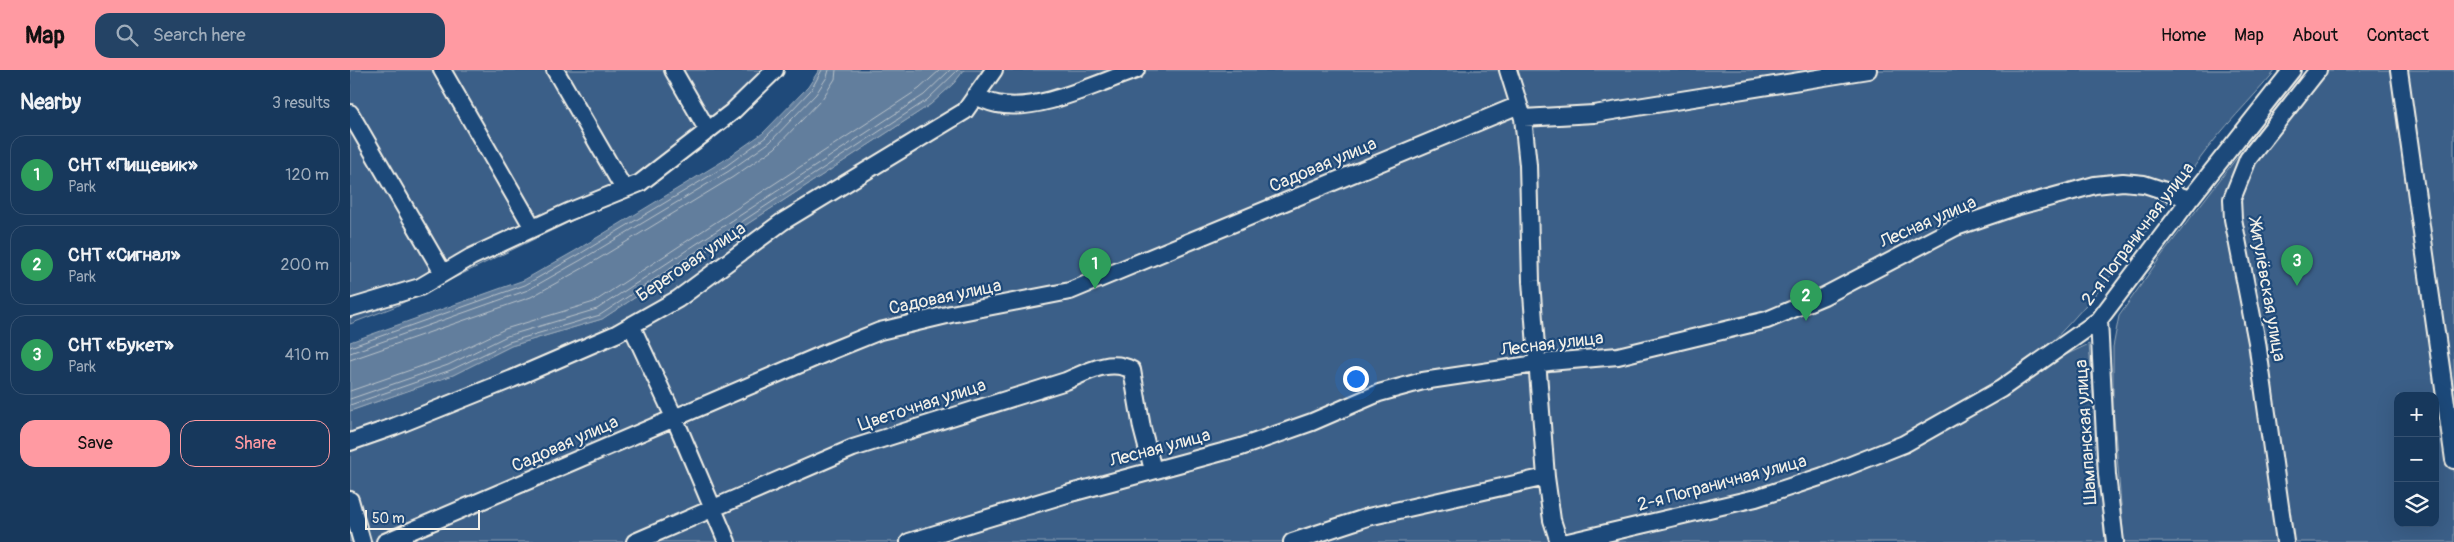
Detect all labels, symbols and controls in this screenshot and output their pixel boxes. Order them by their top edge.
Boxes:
search box [95,13,445,58]
text: Map [25,21,65,50]
icon: search [113,21,141,49]
text: Search here [153,23,246,47]
text: Home [2161,24,2206,47]
text: Map [2234,24,2264,47]
text: About [2292,24,2338,47]
text: Contact [2366,24,2429,47]
text: Nearby [20,89,81,116]
text: 3 results [272,93,330,113]
street label: Садовая улица [1266,132,1380,198]
text: СНТ «Пищевик» [68,153,198,177]
street label: 2-я Пограничная улица [2076,158,2200,310]
text: 1 [34,165,40,185]
text: 120 m [285,165,329,185]
text: Park [68,177,96,197]
street label: Лесная улица [1875,190,1980,254]
street label: Жигулёвская улица [2243,214,2291,363]
street label: Береговая улица [632,217,750,307]
text: СНТ «Сигнал» [68,243,180,267]
pin: 3 [2281,245,2313,286]
pin: 1 [1079,248,1111,289]
text: 2 [33,255,41,275]
text: 200 m [281,255,329,275]
text: Park [68,267,96,287]
street label: Садовая улица [887,274,1003,320]
pin: 2 [1790,280,1822,321]
street label: Лесная улица [1498,326,1605,362]
text: СНТ «Букет» [68,333,174,357]
text: 3 [33,345,41,365]
text: 410 m [285,345,329,365]
text: Park [68,357,96,377]
street label: Шампанская улица [2069,359,2103,505]
your location [1343,366,1369,392]
street label: Цветочная улица [855,374,989,436]
map controls [2394,392,2439,527]
button: + [2394,392,2439,437]
street label: Садовая улица [508,410,622,478]
button: Save [20,420,170,467]
button: Share [180,420,330,467]
street label: Лесная улица [1106,424,1213,473]
button: − [2394,437,2439,482]
street label: 2-я Пограничная улица [1635,449,1809,517]
button: layers [2394,482,2439,527]
scale bar [365,507,480,530]
text: 50 m [372,510,405,527]

